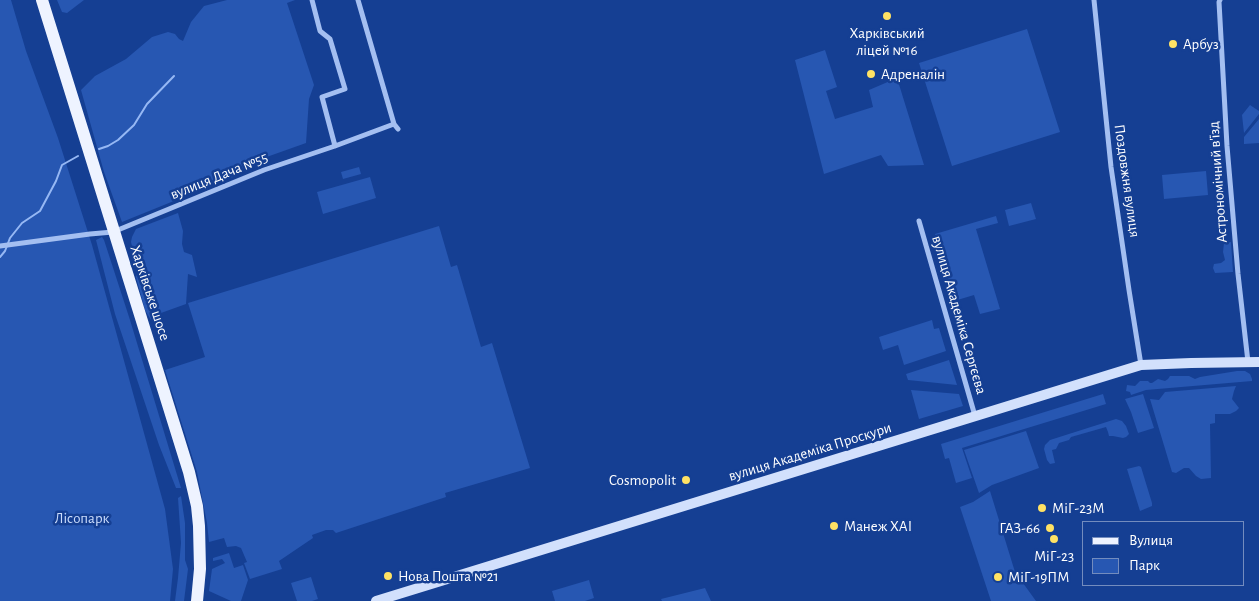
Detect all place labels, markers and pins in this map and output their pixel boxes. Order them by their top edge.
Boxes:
marker: Харківський ліцей №16 [881,10,893,22]
place label: Харківський ліцей №16 [849,24,925,59]
place label: Арбуз [1183,35,1219,53]
marker: Арбуз [1167,38,1179,50]
place label: Адреналін [881,65,945,83]
marker: Адреналін [865,68,877,80]
place label: Cosmopolit [609,471,676,489]
marker: Cosmopolit [680,474,692,486]
place label: МіГ-23М [1052,499,1104,517]
marker: МіГ-23М [1036,502,1048,514]
place label: Манеж ХАІ [844,517,912,535]
place label: ГАЗ-66 [999,519,1040,537]
marker: Манеж ХАІ [828,520,840,532]
marker: ГАЗ-66 [1044,522,1056,534]
marker: МіГ-23 [1048,533,1060,545]
place label: МіГ-23 [1034,547,1074,565]
place label: Нова Пошта №21 [398,567,499,585]
place label: МіГ-19ПМ [1008,568,1070,586]
marker: Нова Пошта №21 [382,570,394,582]
marker: МіГ-19ПМ [992,571,1004,583]

